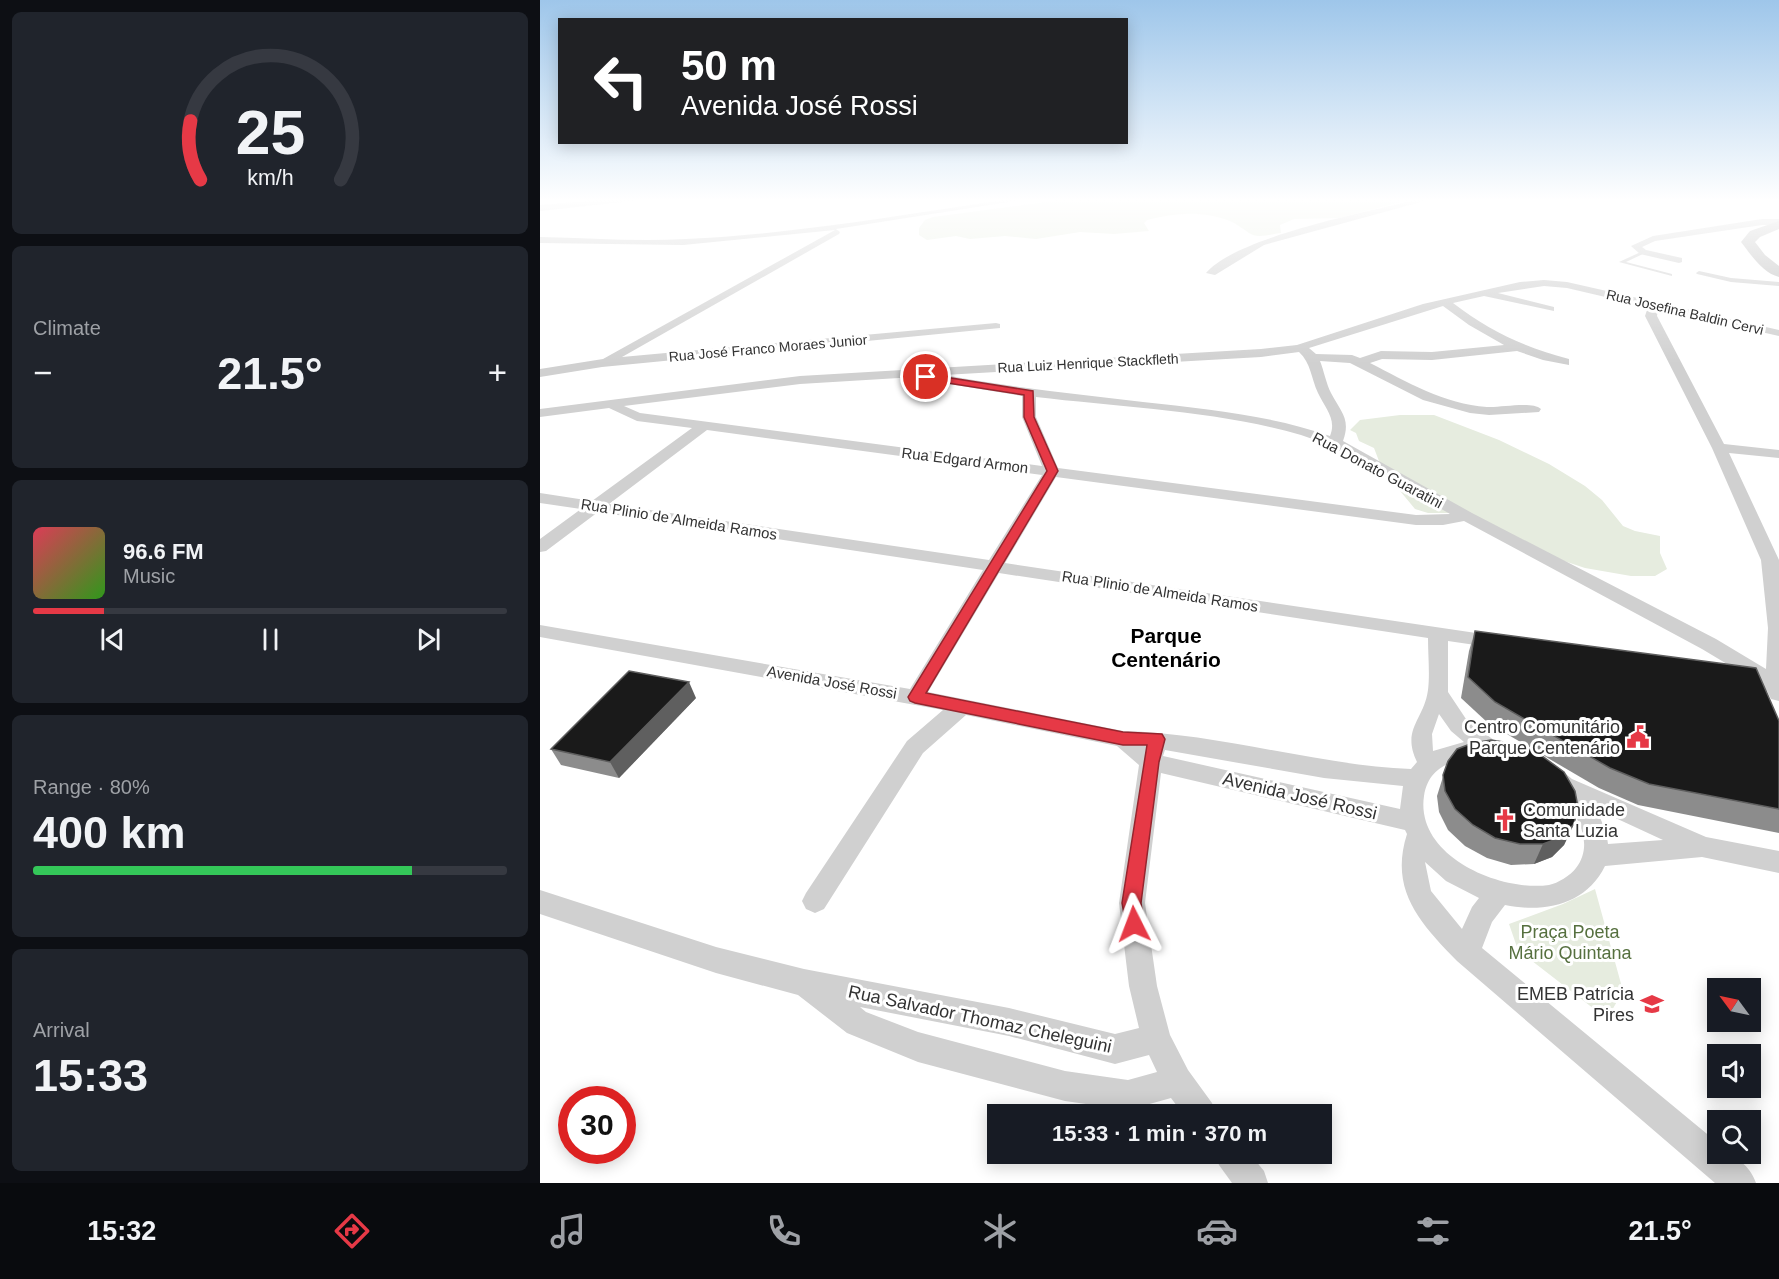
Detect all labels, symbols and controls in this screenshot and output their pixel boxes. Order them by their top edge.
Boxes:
icon: left [582,42,660,120]
text: 50 m [681,42,777,89]
text: Avenida José Rossi [681,91,918,121]
text: 25 [235,98,305,167]
text: km/h [247,166,293,190]
street label: Rua Josefina Baldin Cervi [1605,286,1765,338]
text: Climate [33,317,101,339]
street label: Rua José Franco Moraes Junior [668,331,868,365]
text: 21.5° [217,348,323,399]
street label: Rua Luiz Henrique Stackfleth [997,350,1179,376]
pin [900,351,951,402]
text: − [33,354,52,391]
text: + [488,354,507,391]
icon: arrive [909,360,942,393]
street label: Rua Donato Guaratini [1310,428,1446,512]
street label: Rua Edgard Armon [901,444,1029,476]
street label: Rua Plinio de Almeida Ramos [580,495,778,543]
text: 96.6 FM [123,539,204,564]
text: Music [123,565,175,587]
street label: Rua Plinio de Almeida Ramos [1061,567,1259,615]
icon: previous [96,623,129,656]
icon: pause [254,623,287,656]
icon: next [412,623,445,656]
district label: Parque Centenário [1111,624,1221,671]
street label: Avenida José Rossi [766,662,898,702]
place label: Centro Comunitário Parque Centenário [1464,717,1620,758]
public building icon: Centro Comunitário Parque Centenário [1625,724,1651,750]
street label: Avenida José Rossi [1221,769,1379,823]
text: Range · 80% [33,776,150,798]
place label: Comunidade Santa Luzia [1523,800,1625,841]
text: 400 km [33,807,186,858]
church icon: Comunidade Santa Luzia [1492,807,1518,833]
position arrow [1102,892,1166,956]
park label: Praça Poeta Mário Quintana [1508,922,1633,963]
north arrow [1707,978,1761,1032]
map controls [1707,978,1761,1164]
street label: Rua Salvador Thomaz Cheleguini [846,981,1114,1057]
place label: EMEB Patrícia Pires [1517,984,1635,1025]
school or university icon: EMEB Patrícia Pires [1639,991,1665,1017]
text: Arrival [33,1019,90,1041]
button: sound [1707,1044,1761,1098]
text: 15:33 [33,1050,148,1101]
speed limit sign: 30 [558,1086,636,1164]
button: search [1707,1110,1761,1164]
text: 15:33 · 1 min · 370 m [1052,1121,1267,1146]
icon: directions [331,1210,373,1252]
icon: music [547,1210,589,1252]
icon: phone [763,1210,805,1252]
icon: climate [979,1210,1021,1252]
icon: car [1196,1210,1238,1252]
icon: filters [1412,1210,1454,1252]
text: 15:32 [87,1216,156,1246]
text: 21.5° [1628,1216,1692,1246]

